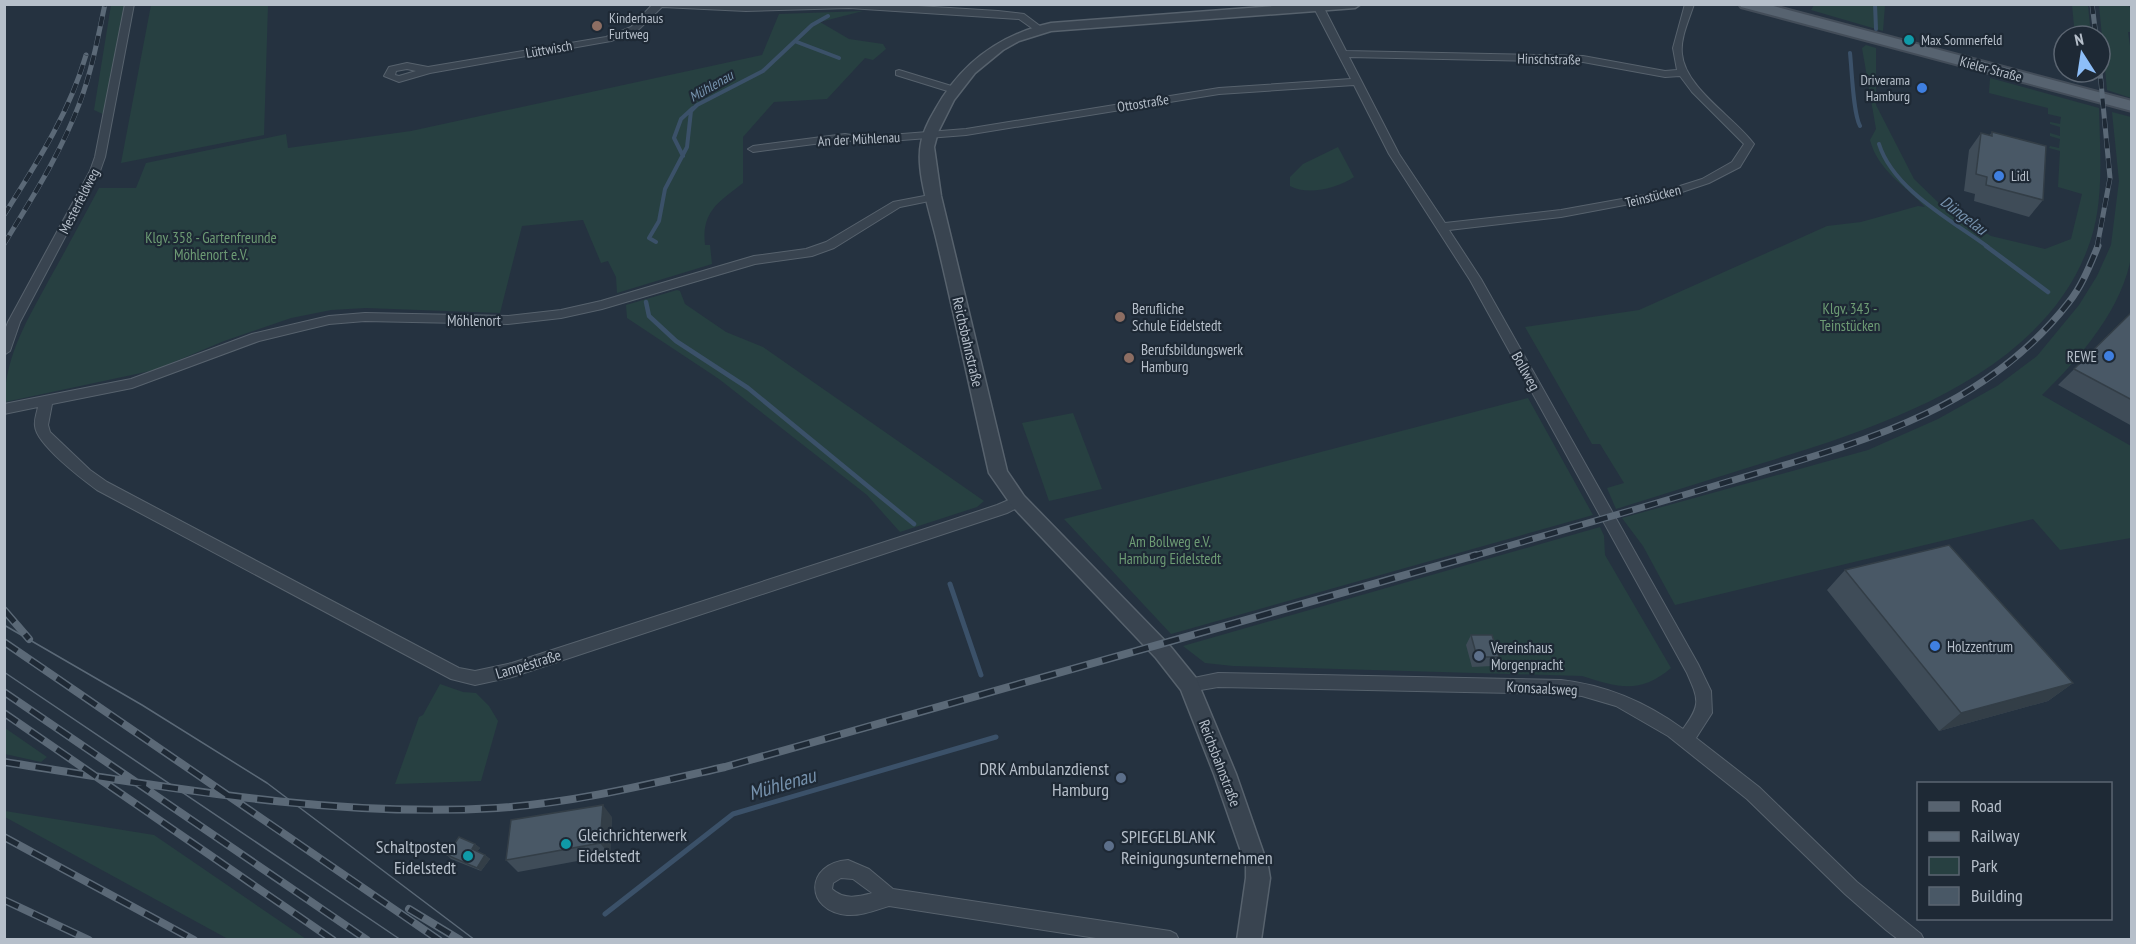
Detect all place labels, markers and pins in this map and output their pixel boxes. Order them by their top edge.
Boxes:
place label: Kinderhaus Furtweg [609,9,664,43]
marker: Kinderhaus Furtweg [590,19,604,33]
place label: Max Sommerfeld [1921,31,2002,49]
marker: Max Sommerfeld [1902,33,1916,47]
place label: Driverama Hamburg [1860,71,1910,105]
marker: Driverama Hamburg [1915,81,1929,95]
place label: Lidl [2011,167,2030,185]
marker: Lidl [1992,169,2006,183]
place label: Berufliche Schule Eidelstedt [1132,299,1222,335]
marker: Berufliche Schule Eidelstedt [1113,310,1127,324]
place label: Berufsbildungswerk Hamburg [1141,340,1243,376]
place label: REWE [2067,347,2097,366]
marker: REWE [2102,349,2116,363]
marker: Berufsbildungswerk Hamburg [1122,351,1136,365]
place label: Holzzentrum [1947,637,2013,656]
place label: Vereinshaus Morgenpracht [1490,638,1563,674]
marker: Holzzentrum [1928,639,1942,653]
marker: Vereinshaus Morgenpracht [1472,649,1486,663]
place label: DRK Ambulanzdienst Hamburg [979,757,1109,801]
marker: DRK Ambulanzdienst Hamburg [1114,771,1128,785]
place label: Gleichrichterwerk Eidelstedt [578,823,687,867]
place label: SPIEGELBLANK Reinigungsunternehmen [1121,825,1273,869]
place label: Schaltposten Eidelstedt [376,835,456,879]
marker: Gleichrichterwerk Eidelstedt [559,837,573,851]
marker: SPIEGELBLANK Reinigungsunternehmen [1102,839,1116,853]
marker: Schaltposten Eidelstedt [461,849,475,863]

